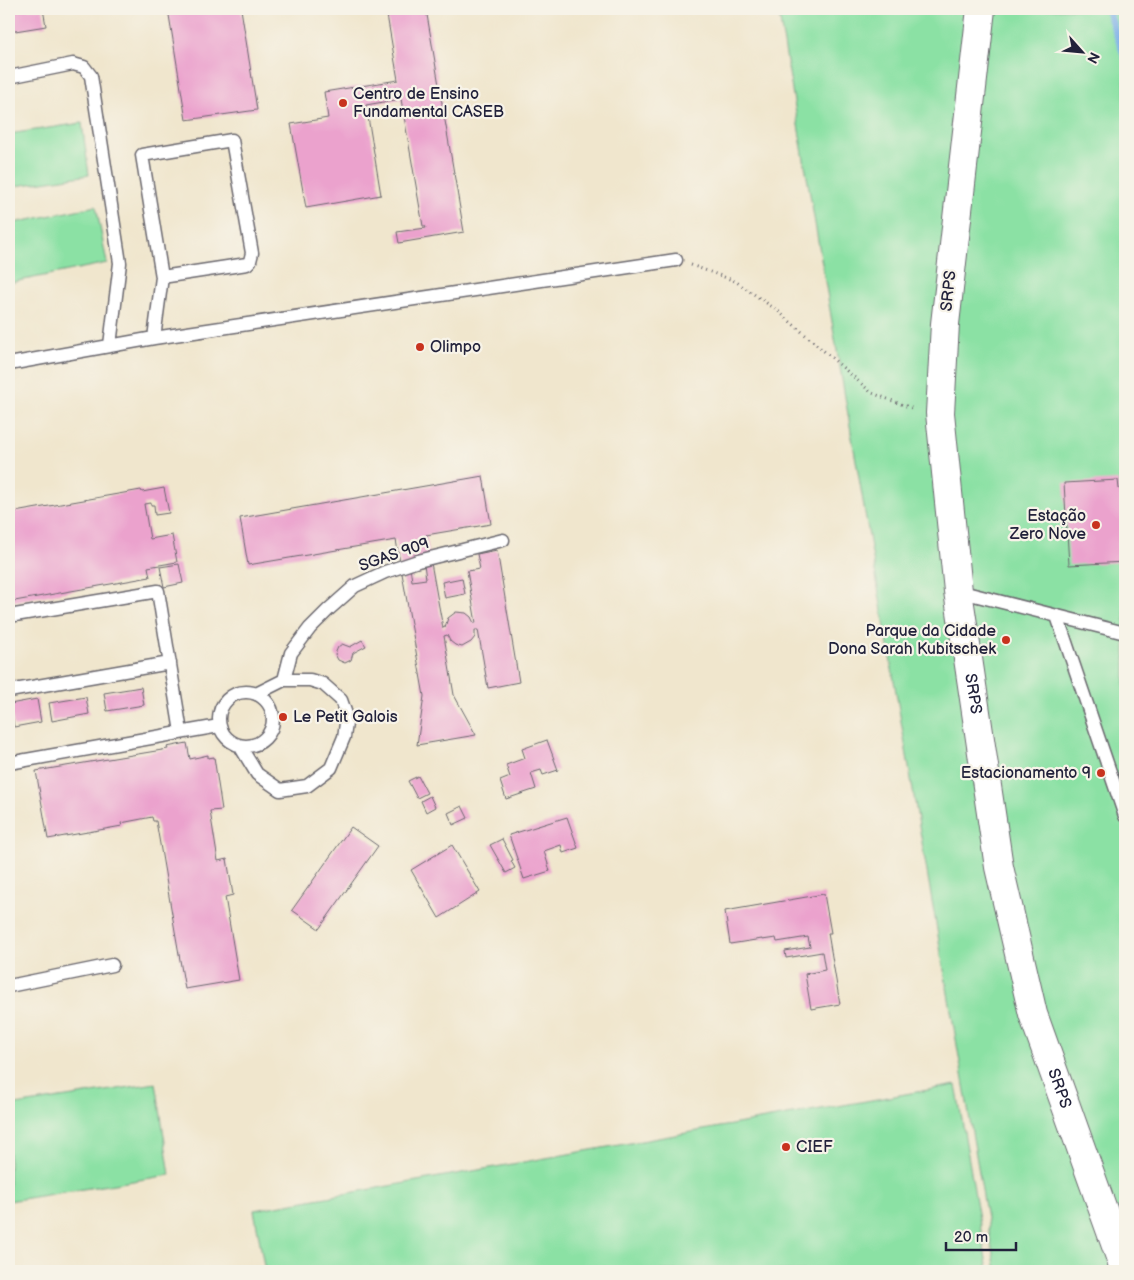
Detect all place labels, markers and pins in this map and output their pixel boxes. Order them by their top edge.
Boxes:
place label: Centro de Ensino Fundamental CASEB [353,85,504,122]
marker: Centro de Ensino Fundamental CASEB [337,97,349,109]
place label: Olimpo [430,338,481,357]
marker: Olimpo [414,341,426,353]
place label: Estação Zero Nove [1009,507,1087,544]
marker: Estação Zero Nove [1090,519,1102,531]
place label: Parque da Cidade Dona Sarah Kubitschek [828,622,997,659]
marker: Parque da Cidade Dona Sarah Kubitschek [1000,634,1012,646]
place label: Le Petit Galois [293,708,398,727]
marker: Le Petit Galois [277,711,289,723]
place label: Estacionamento 9 [961,764,1091,783]
marker: Estacionamento 9 [1095,767,1107,779]
place label: CIEF [796,1138,833,1157]
marker: CIEF [780,1141,792,1153]

